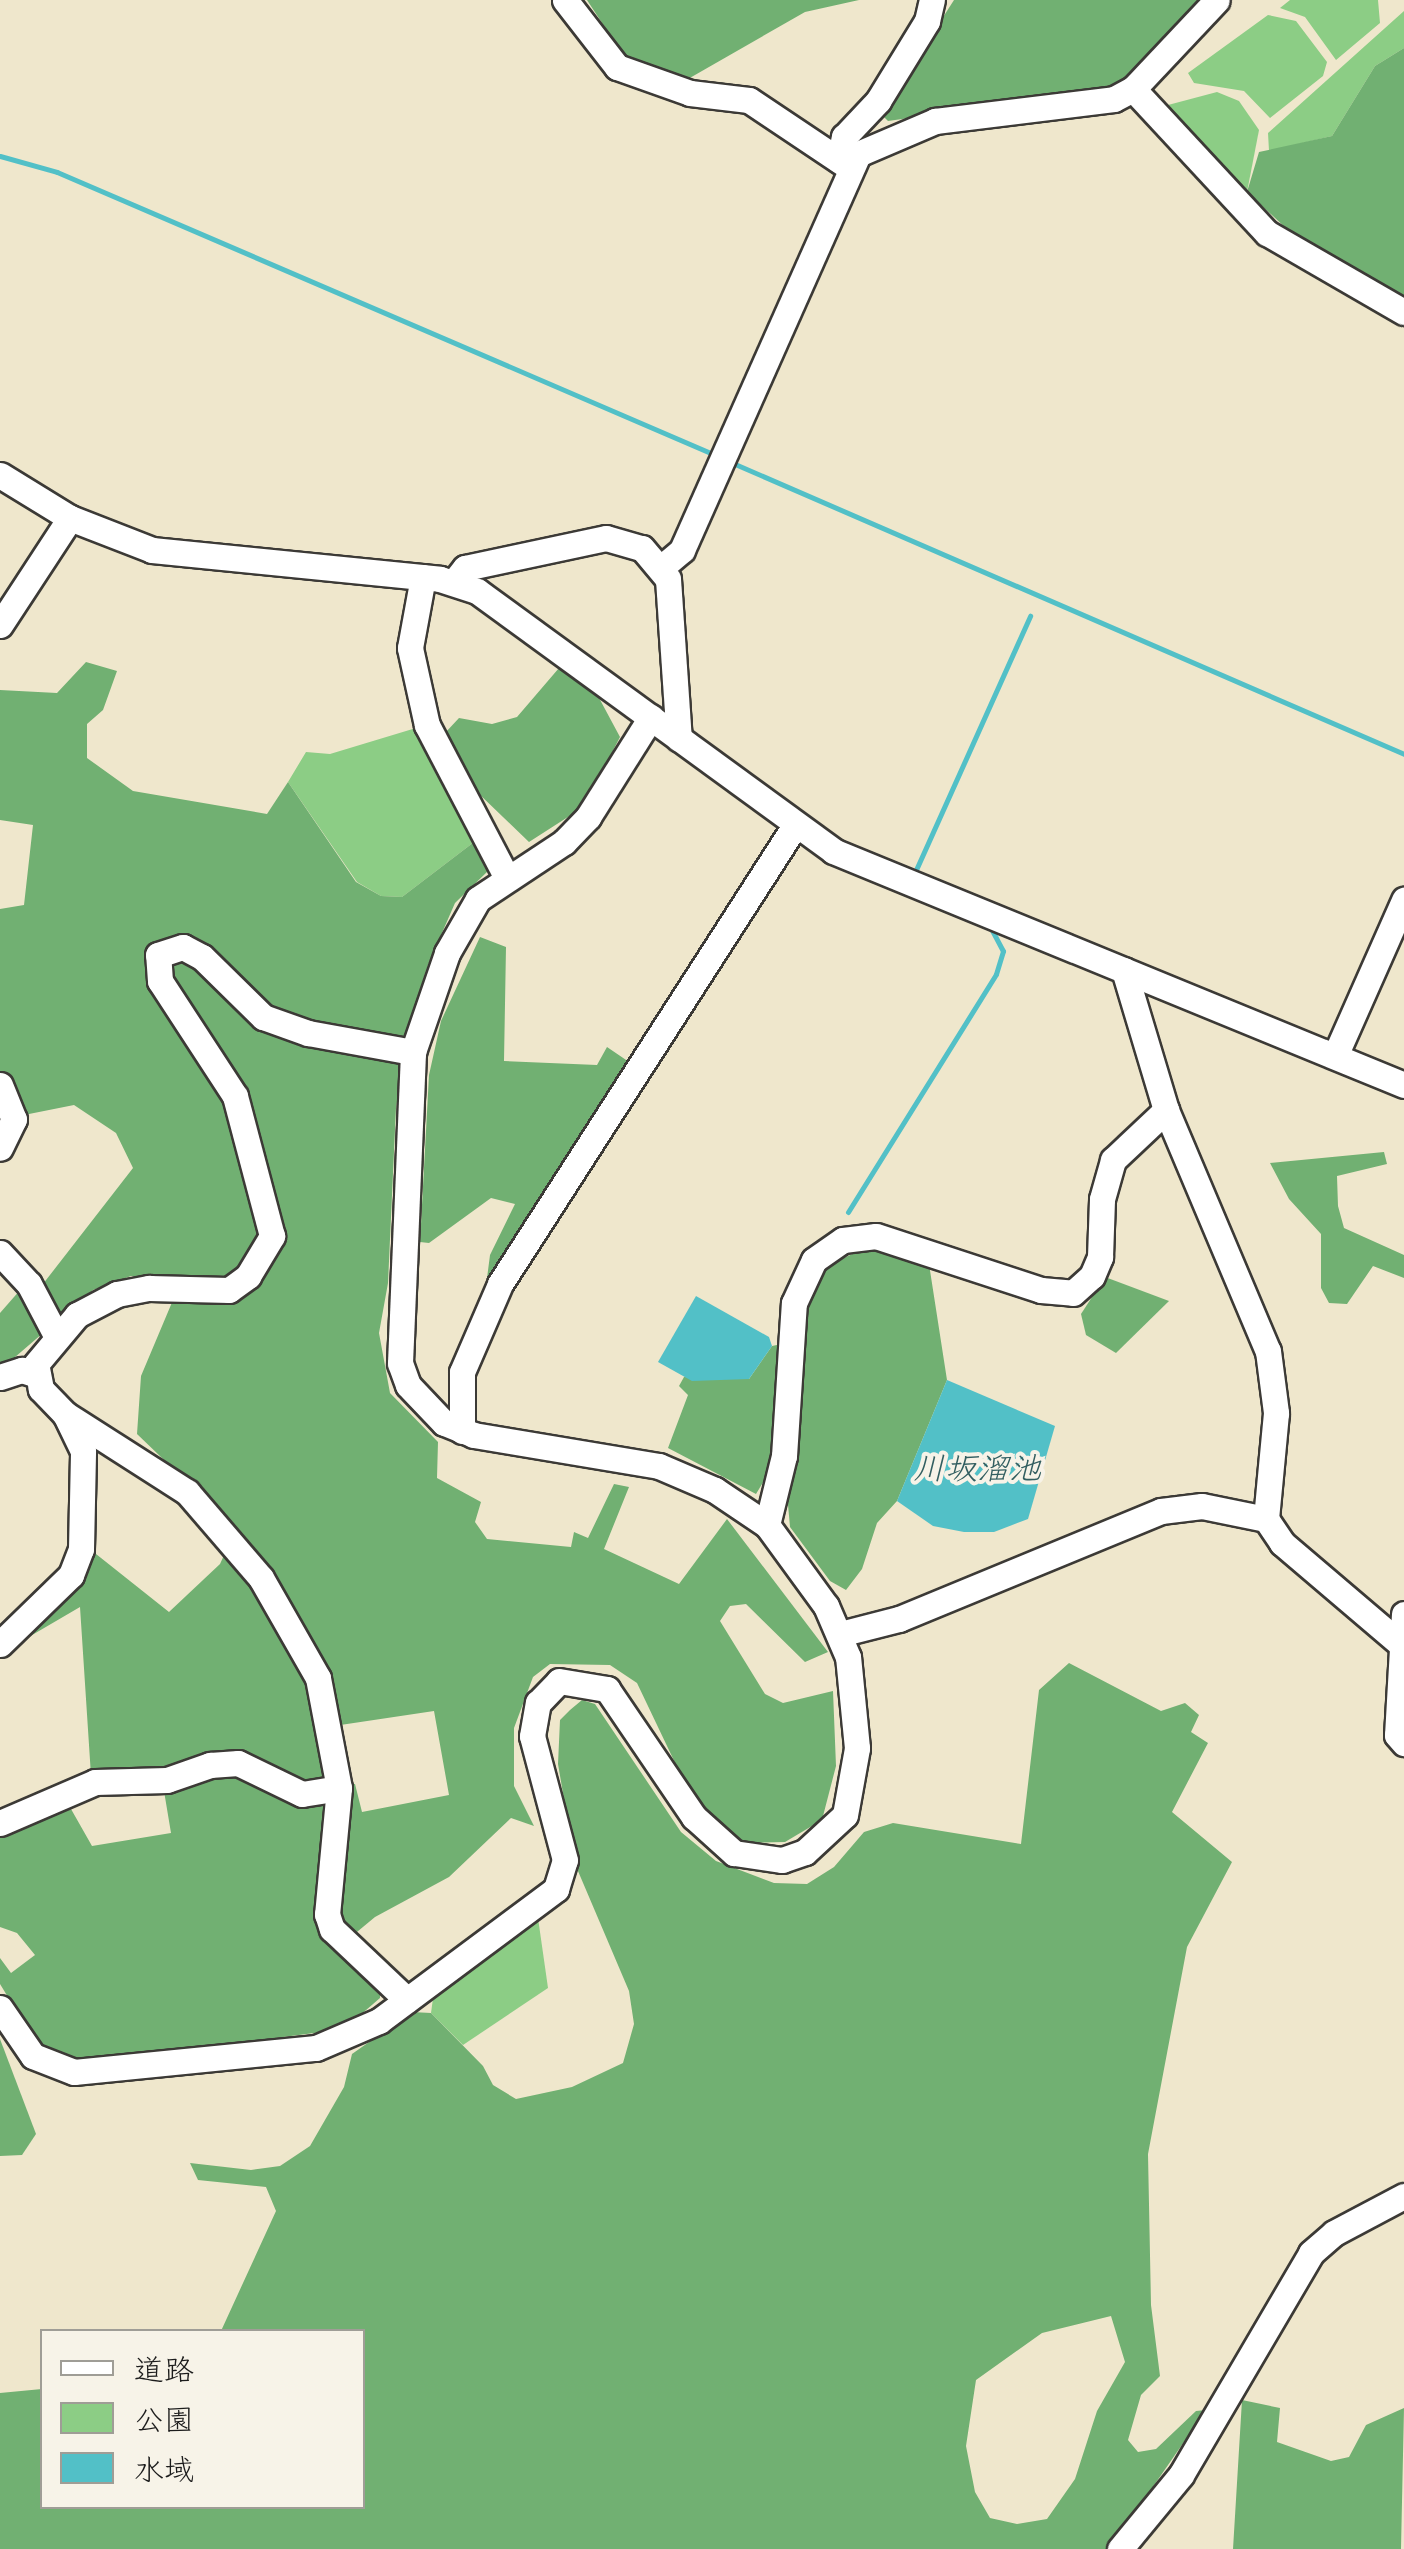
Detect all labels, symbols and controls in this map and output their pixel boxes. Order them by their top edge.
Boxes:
water label: 川坂溜池 [913,1451,1041,1489]
legend [40,2329,365,2509]
text: 道路 [134,2352,194,2391]
text: 公園 [134,2402,194,2441]
text: 水域 [134,2452,194,2491]

